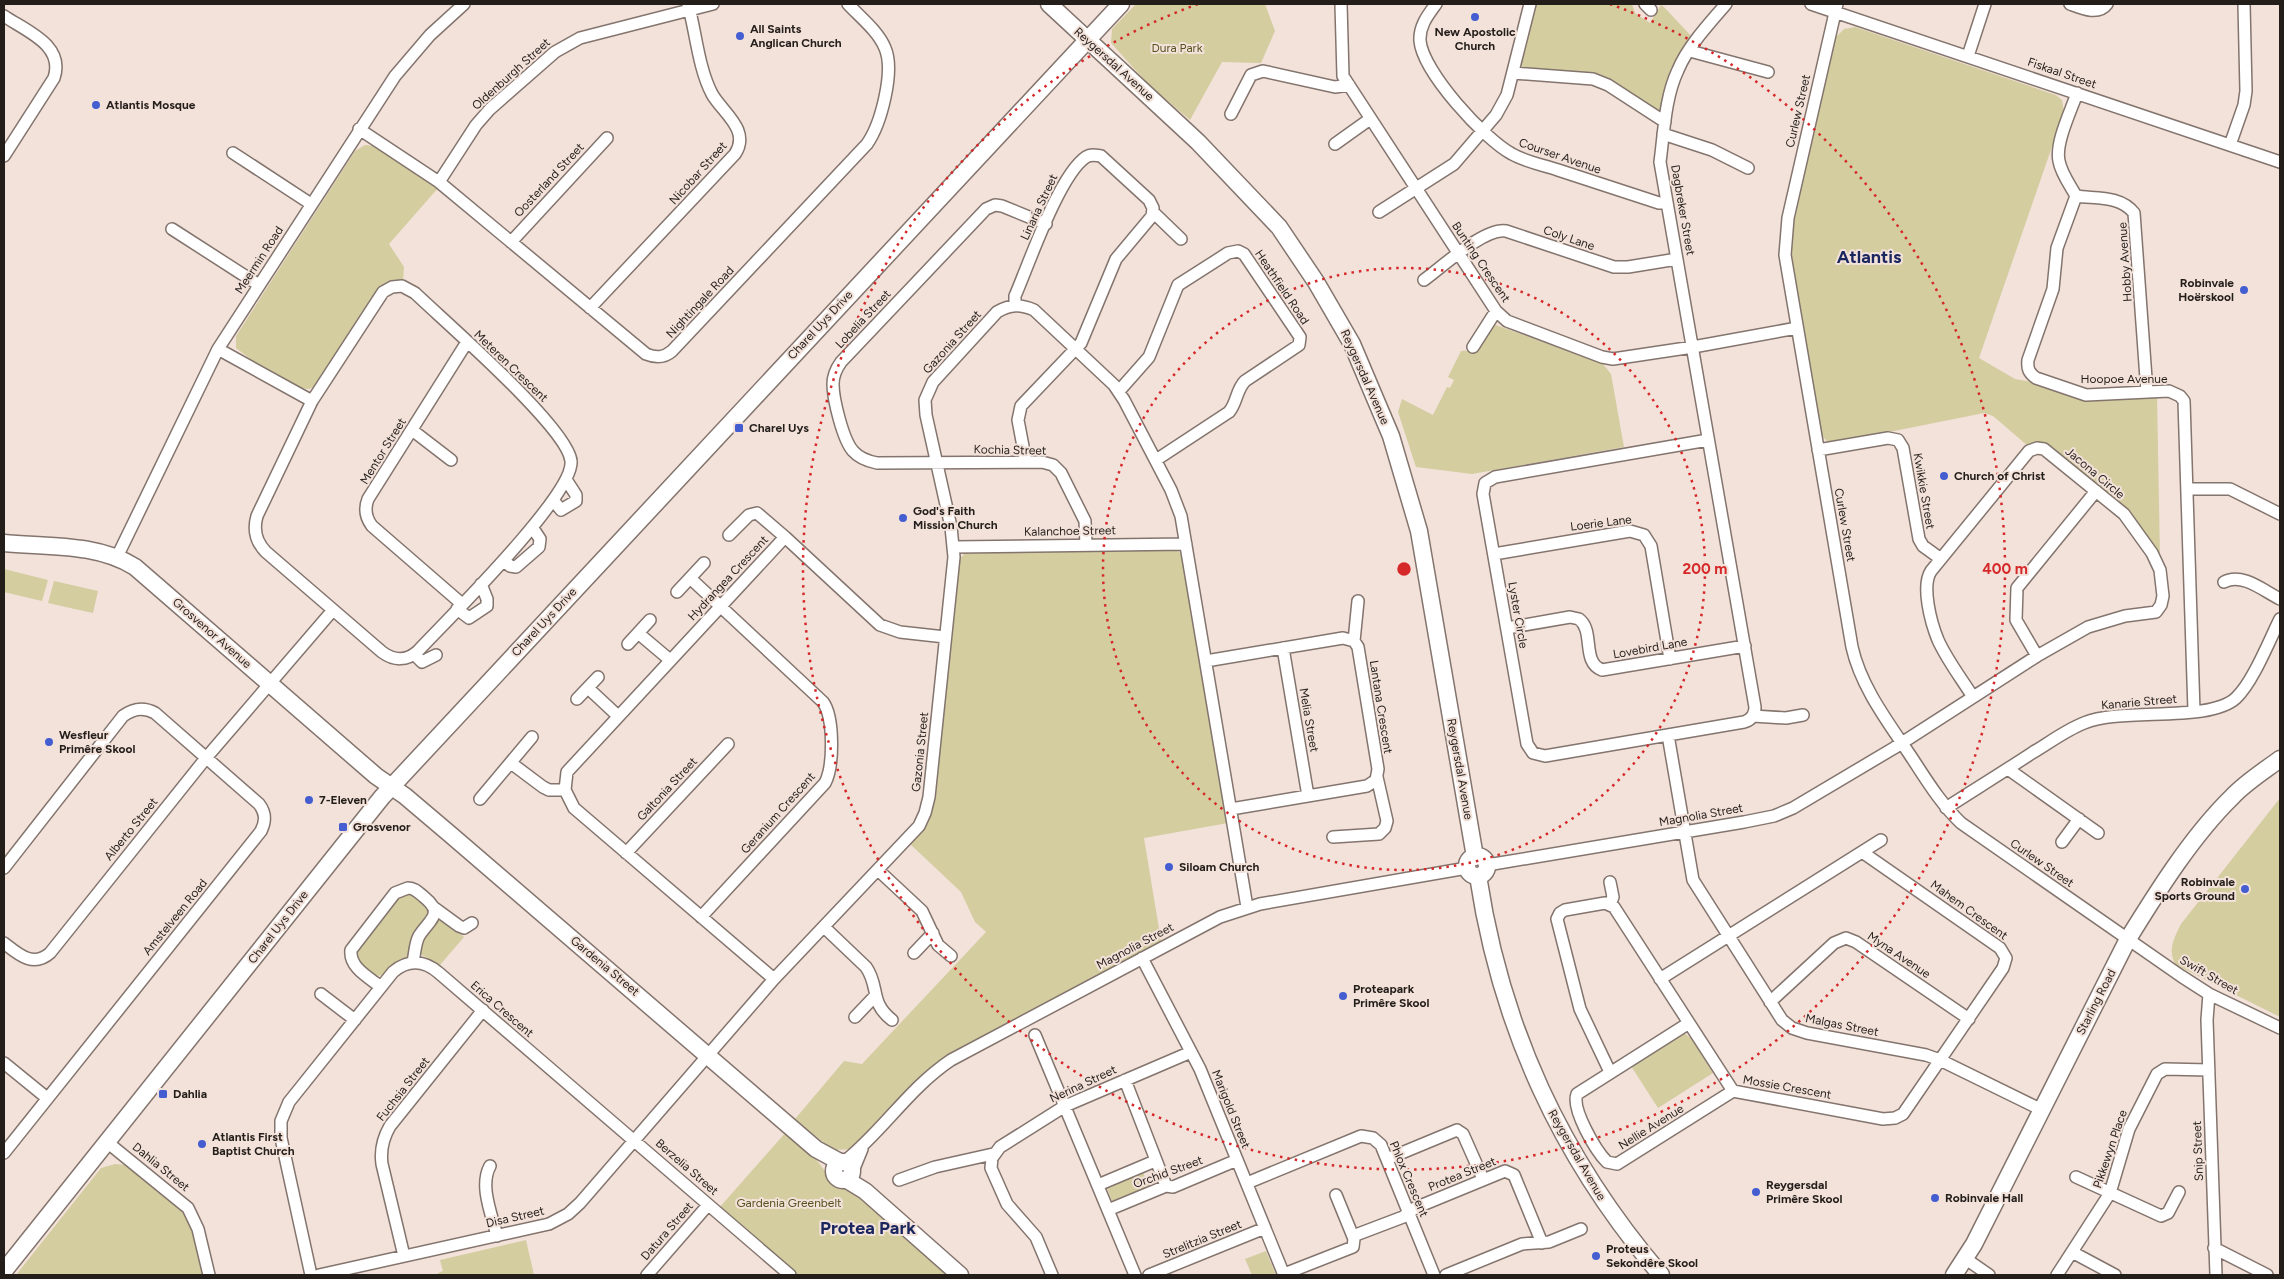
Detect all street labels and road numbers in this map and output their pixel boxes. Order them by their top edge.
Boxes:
street label: Reygersdal Avenue [1071,24,1157,104]
street label: Oldenburgh Street [469,35,553,113]
street label: Fiskaal Street [2026,55,2099,91]
street label: Curlew Street [1783,73,1813,149]
street label: Courser Avenue [1517,135,1603,177]
street label: Nicobar Street [666,139,730,207]
street label: Oosterland Street [511,140,587,220]
street label: Dagbreker Street [1668,164,1698,257]
street label: Linaria Street [1018,171,1061,242]
street label: Bunting Crescent [1449,219,1513,305]
street label: Hobby Avenue [2115,221,2135,302]
street label: Coly Lane [1542,223,1597,253]
street label: Meermin Road [232,224,286,296]
street label: Heathfield Road [1252,247,1312,327]
street label: Nightingale Road [663,263,737,341]
street label: Charel Uys Drive [785,287,856,362]
street label: Lobelia Street [832,287,894,351]
street label: Gazonia Street [920,307,984,377]
street label: Meteren Crescent [471,327,551,405]
street label: Reygersdal Avenue [1338,327,1392,427]
street label: Hoopoe Avenue [2080,372,2168,386]
street label: Mentor Street [357,415,409,487]
street label: Kochia Street [973,442,1047,458]
street label: Jacona Circle [2063,444,2128,502]
street label: Kwikkie Street [1910,452,1938,531]
street label: Curlew Street [1832,487,1858,563]
street label: Loerie Lane [1570,512,1633,534]
street label: Kalanchoe Street [1024,523,1117,539]
street label: Hydrangea Crescent [685,532,771,623]
street label: Lyster Circle [1505,581,1531,650]
street label: Charel Uys Drive [509,584,580,659]
street label: Grosvenor Avenue [170,595,255,671]
street label: Lovebird Lane [1612,635,1689,661]
street label: Lantana Crescent [1367,659,1395,755]
street label: Melia Street [1296,687,1322,754]
street label: Kanarie Street [2100,692,2178,712]
street label: Gazonia Street [909,711,931,793]
street label: Reygersdal Avenue [1444,717,1476,821]
street label: Galtonia Street [634,754,700,824]
street label: Geranium Crescent [738,769,818,856]
street label: Alberto Street [102,795,161,863]
street label: Magnolia Street [1658,801,1745,829]
street label: Curlew Street [2008,836,2077,890]
street label: Amstelveen Road [140,876,210,958]
street label: Mahem Crescent [1928,877,2011,943]
street label: Charel Uys Drive [245,887,311,966]
street label: Magnolia Street [1094,920,1176,972]
street label: Myna Avenue [1865,929,1933,981]
street label: Gardenia Street [568,933,642,999]
street label: Swift Street [2177,953,2241,998]
street label: Starling Road [2073,967,2119,1037]
street label: Erica Crescent [468,978,537,1040]
street label: Malgas Street [1804,1011,1880,1039]
street label: Fuchsia Street [374,1054,433,1124]
street label: Nerina Street [1047,1062,1119,1106]
street label: Marigold Street [1209,1068,1253,1151]
street label: Mossie Crescent [1742,1072,1833,1102]
street label: Nellie Avenue [1616,1101,1686,1153]
street label: Reygersdal Avenue [1545,1107,1609,1203]
street label: Pikkewyn Place [2090,1108,2130,1190]
street label: Snip Street [2190,1120,2206,1181]
street label: Berzelia Street [653,1136,722,1198]
street label: Phlox Crescent [1387,1139,1431,1219]
street label: Dahlia Street [130,1140,193,1194]
street label: Orchid Street [1131,1153,1205,1191]
street label: Protea Street [1426,1154,1498,1194]
street label: Datura Street [638,1199,696,1263]
street label: Disa Street [485,1203,546,1230]
street label: Strelitzia Street [1161,1217,1244,1261]

